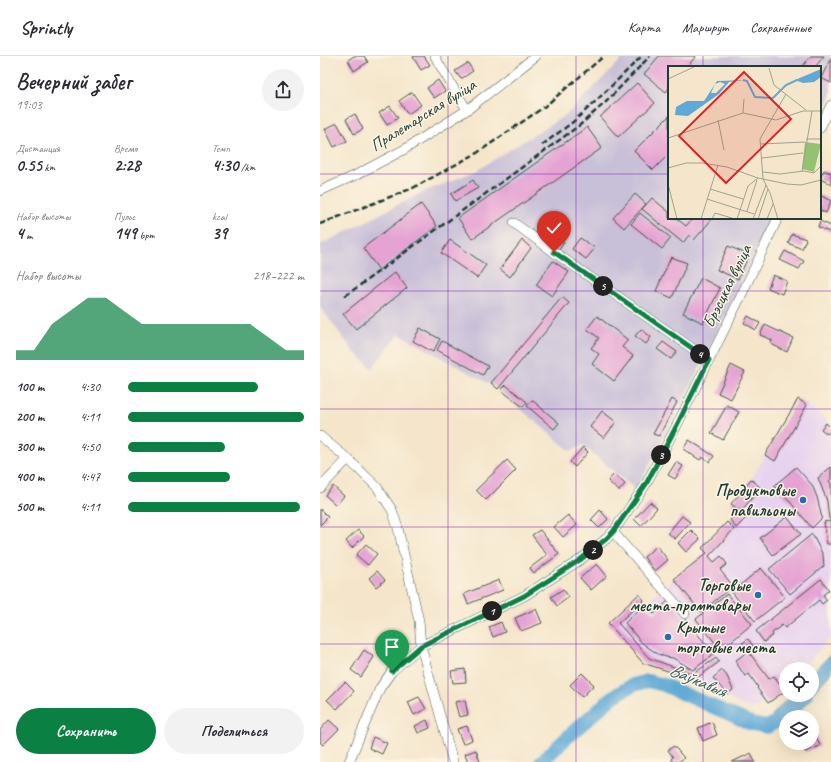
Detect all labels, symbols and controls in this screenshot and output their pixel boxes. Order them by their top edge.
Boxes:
text: Sprintly [20,16,72,40]
text: Карта [628,19,660,36]
text: Маршрут [682,19,728,36]
text: Сохранённые [750,19,811,36]
inset map [668,66,821,219]
text: Вечерний забег [16,68,131,96]
button: share [262,69,304,111]
street label: Пралетарская вуліца [366,73,481,156]
text: 19:03 [16,97,42,113]
text: Дистанция [16,141,60,155]
text: Время [114,141,137,155]
text: Темп [212,141,230,155]
text: 0.55 [16,155,42,176]
text: 2:28 [114,155,140,176]
text: 4:30 [212,155,238,176]
text: km [42,160,55,174]
text: /km [238,160,255,174]
text: Набор высоты [16,209,71,223]
text: Пульс [114,209,135,223]
text: kcal [212,209,227,223]
pin [537,211,571,252]
icon: check [543,217,565,239]
text: 4 [16,223,24,244]
text: 149 [114,223,137,244]
text: 39 [212,223,227,244]
text: m [24,228,32,242]
text: bpm [137,228,155,242]
street label: Брэсцкая вуліца [698,240,757,331]
text: Набор высоты [16,268,81,284]
text: 218–222 m [253,268,304,284]
pin: 5 [593,276,613,296]
text: 5 [601,279,605,293]
pin: 4 [690,344,710,364]
text: 4 [698,347,702,361]
text: 100 m [16,379,44,395]
text: 4:30 [80,379,100,395]
text: 200 m [16,409,44,425]
text: 4:11 [80,409,100,425]
text: 300 m [16,439,44,455]
text: 4:50 [80,439,100,455]
pin: 3 [651,445,671,465]
text: 3 [659,448,663,462]
text: 400 m [16,469,44,485]
text: 4:47 [80,469,100,485]
place label: Продуктовые павильоны [716,480,797,521]
marker: Продуктовые павильоны [798,495,808,505]
text: 500 m [16,499,44,515]
text: 4:11 [80,499,100,515]
pin: 2 [583,540,603,560]
text: 2 [591,543,595,557]
place label: Торговые места-промтовары [630,575,752,616]
marker: Торговые места-промтовары [753,590,763,600]
pin: 1 [482,601,502,621]
text: 1 [490,604,494,618]
place label: Крытые торговые места [676,617,776,658]
pin [375,630,409,671]
marker: Крытые торговые места [663,632,673,642]
icon: arrive [381,636,403,658]
water label: Ваўкавыя [666,658,732,703]
map controls [779,662,819,750]
button: locate [779,662,819,702]
button: Сохранить [16,708,156,754]
button: Поделиться [164,708,304,754]
button: layers [779,710,819,750]

